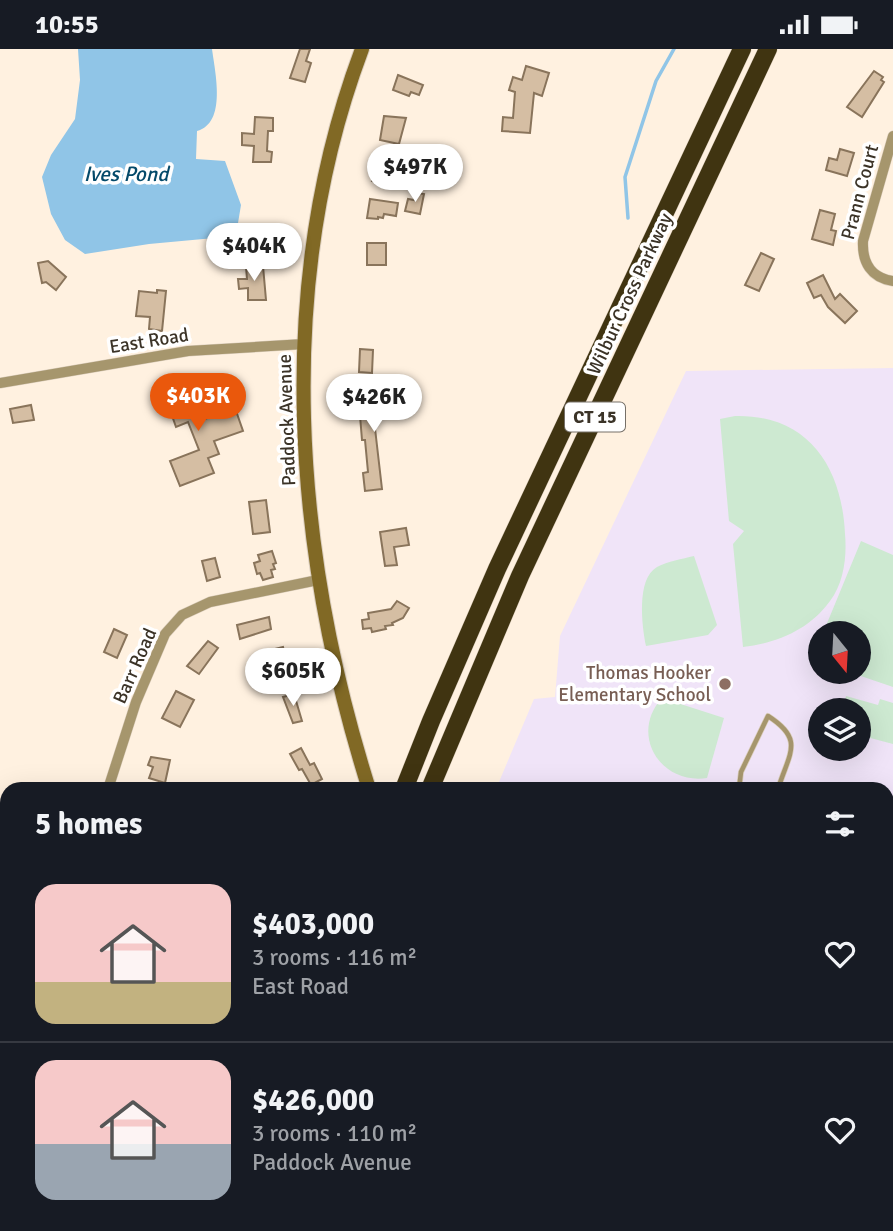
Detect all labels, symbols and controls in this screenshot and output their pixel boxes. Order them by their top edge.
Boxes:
text: 10:55 [35,9,99,41]
street label: Prann Court [836,141,884,242]
pin: $497K [366,145,464,204]
text: $497K [383,152,447,181]
water label: Ives Pond [84,161,171,187]
street label: Wilbur Cross Parkway [582,209,678,379]
pin: $404K [205,223,303,283]
text: $404K [222,231,286,260]
street label: East Road [108,323,190,359]
street label: Paddock Avenue [273,354,301,486]
pin: $403K [149,373,247,433]
pin: $426K [325,375,423,434]
text: $403K [166,381,230,410]
text: $426K [342,382,406,411]
road number: CT 15 [565,403,625,431]
north arrow [808,621,872,684]
map controls [808,621,871,761]
street label: Barr Road [108,625,162,707]
pin: $605K [244,649,342,708]
text: $605K [261,656,325,685]
place label: Thomas Hooker Elementary School [558,661,711,707]
marker: Thomas Hooker Elementary School [717,676,733,692]
button: layers [808,698,871,761]
icon: filters [821,805,859,843]
text: 5 homes [35,806,142,843]
text: $403,000 [252,906,374,943]
icon: home [91,912,175,996]
icon: heart [821,935,859,973]
text: 3 rooms · 116 m² [252,943,417,972]
text: East Road [252,972,349,1001]
text: $426,000 [252,1082,374,1119]
icon: home [91,1088,175,1172]
icon: heart [821,1111,859,1149]
text: 3 rooms · 110 m² [252,1119,417,1148]
text: Paddock Avenue [252,1148,412,1177]

